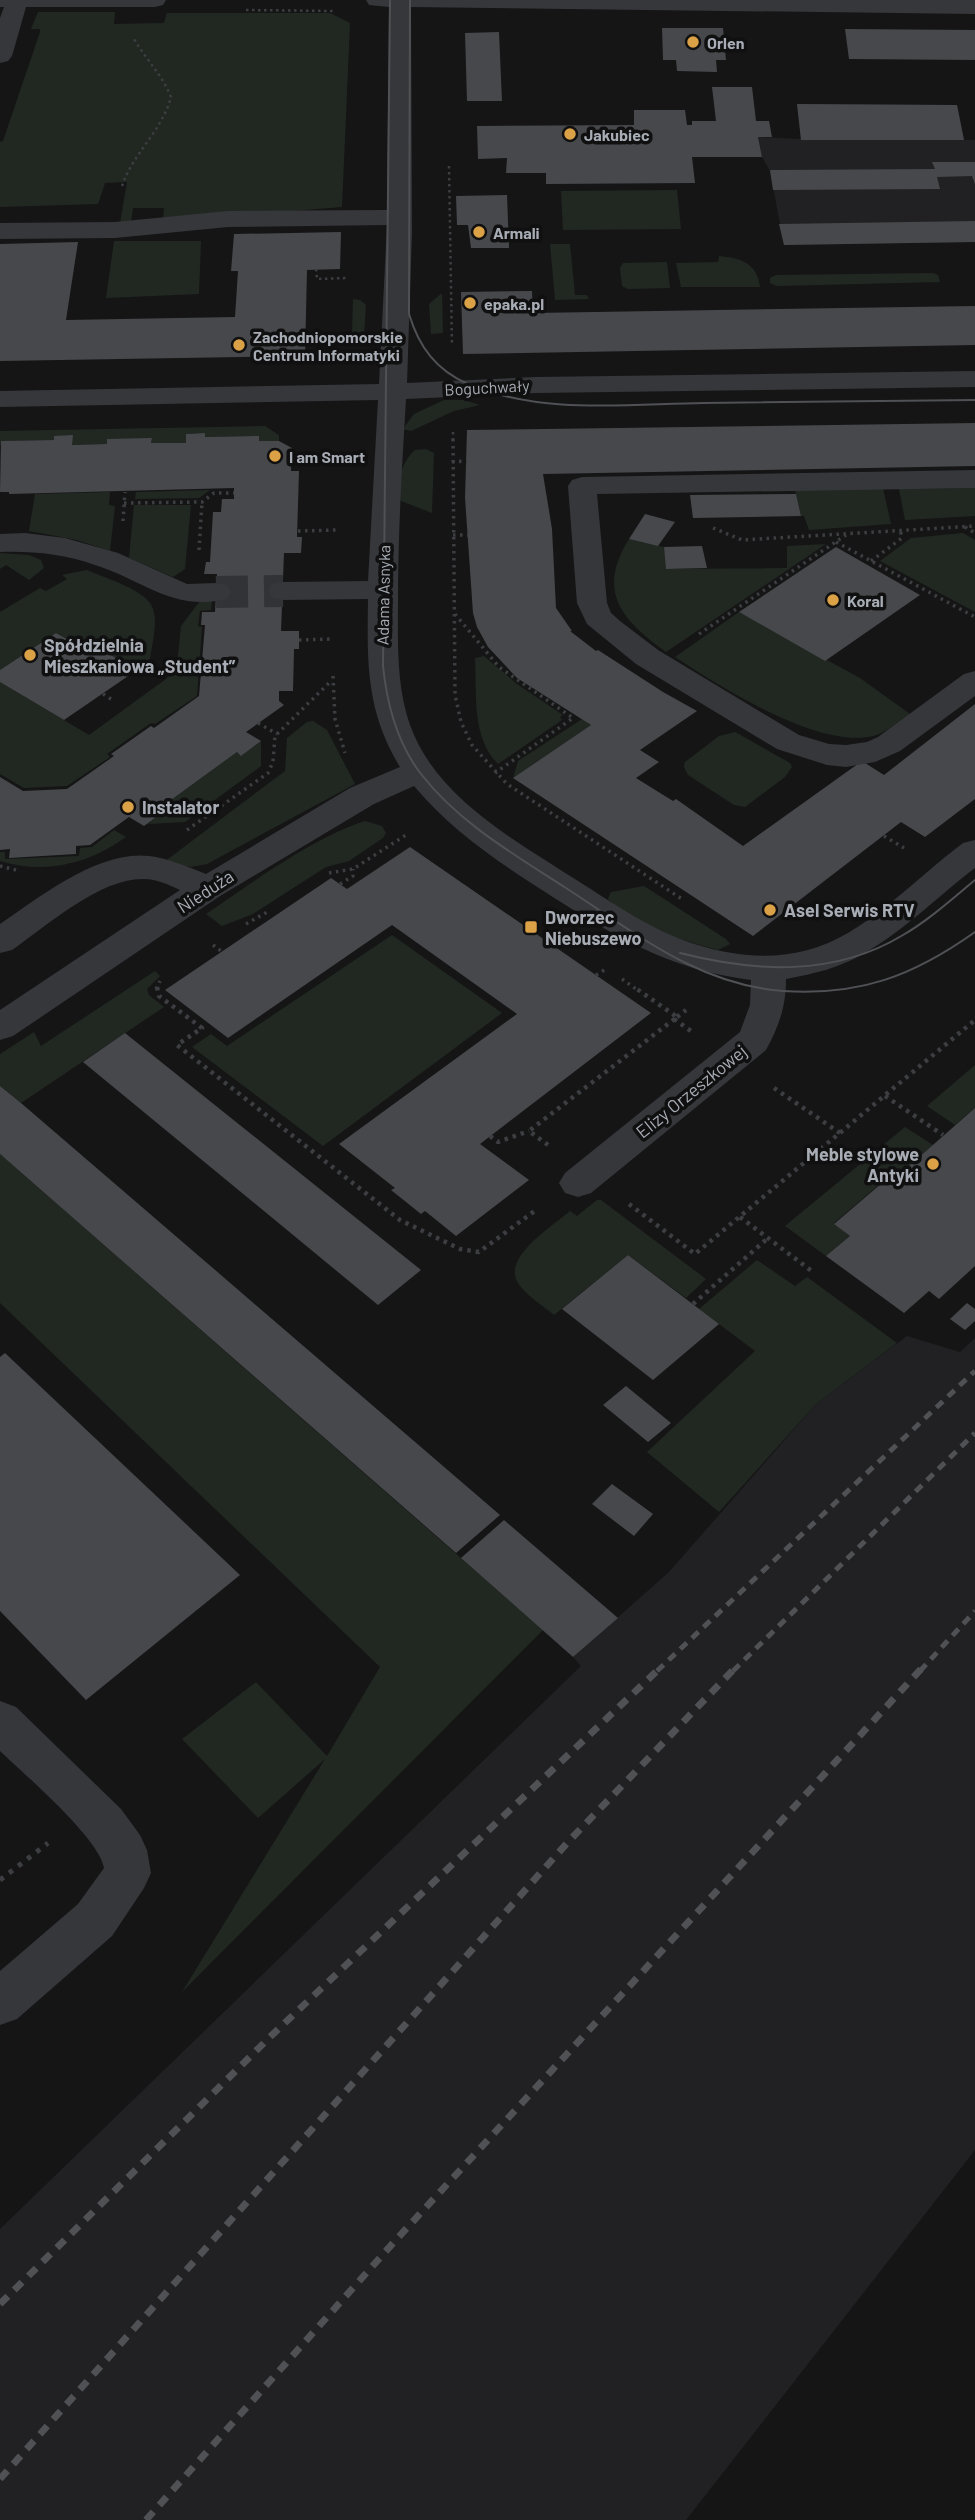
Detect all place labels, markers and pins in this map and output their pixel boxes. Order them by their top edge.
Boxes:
place label: Orlen [707,33,744,52]
marker: Orlen [685,34,701,50]
place label: Jakubiec [584,125,650,144]
marker: Jakubiec [562,126,578,142]
place label: Armali [493,223,540,242]
marker: Armali [471,224,487,240]
place label: epaka.pl [484,294,544,313]
marker: epaka.pl [462,295,478,311]
place label: Zachodniopomorskie Centrum Informatyki [253,327,403,364]
marker: Zachodniopomorskie Centrum Informatyki [231,337,247,353]
place label: I am Smart [289,447,365,466]
marker: I am Smart [267,448,283,464]
place label: Koral [847,591,884,610]
marker: Koral [825,592,841,608]
place label: Spółdzielnia Mieszkaniowa „Student” [44,634,236,677]
marker: Spółdzielnia Mieszkaniowa „Student” [22,647,38,663]
place label: Instalator [142,796,219,818]
marker: Instalator [120,799,136,815]
place label: Asel Serwis RTV [784,899,915,921]
marker: Asel Serwis RTV [762,902,778,918]
place label: Dworzec Niebuszewo [545,906,642,949]
marker: Dworzec Niebuszewo [523,919,539,935]
place label: Meble stylowe Antyki [806,1143,919,1186]
marker: Meble stylowe Antyki [925,1156,941,1172]

